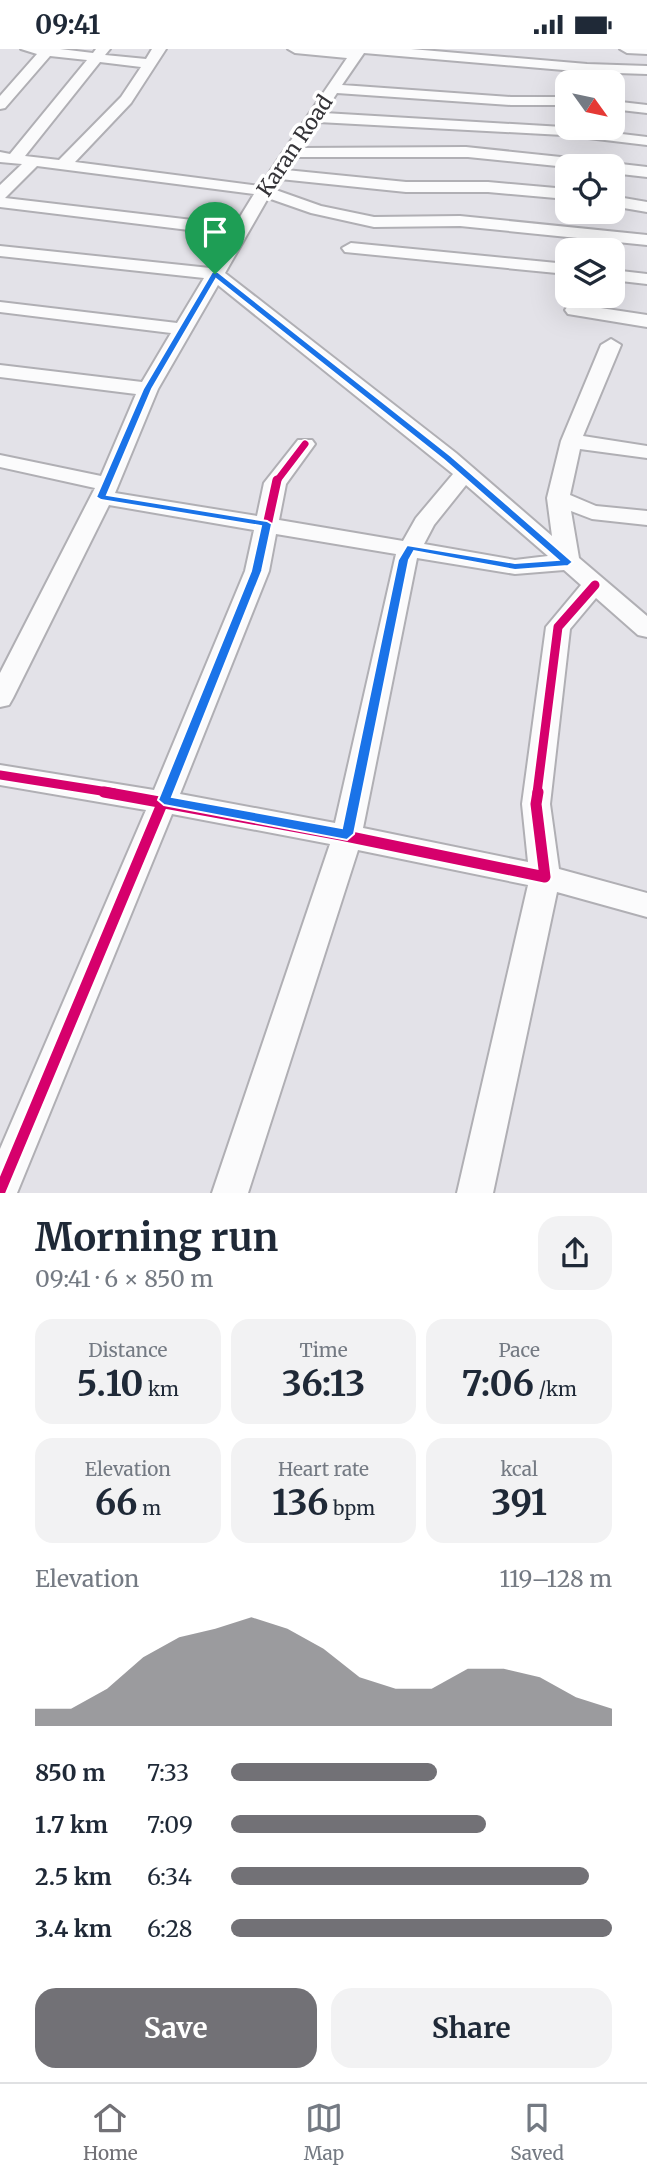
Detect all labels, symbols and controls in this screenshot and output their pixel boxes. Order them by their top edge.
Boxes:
text: 09:41 [35,8,100,41]
north arrow [555,70,625,140]
map controls [555,70,625,308]
street label: Karan Road [251,90,339,202]
button: locate [555,154,625,224]
pin [185,202,245,274]
icon: arrive [196,213,234,251]
button: layers [555,238,625,308]
text: Morning run [35,1214,278,1261]
button: share [538,1216,612,1290]
text: 09:41 · 6 × 850 m [35,1264,213,1293]
text: Distance [88,1338,168,1362]
text: Time [299,1338,348,1362]
text: Pace [498,1338,540,1362]
text: 5.10 [77,1362,143,1406]
text: 36:13 [282,1362,365,1406]
text: 7:06 [461,1362,534,1406]
text: km [143,1377,179,1401]
text: /km [534,1377,577,1401]
text: Elevation [85,1457,171,1481]
text: Heart rate [278,1457,369,1481]
text: kcal [500,1457,538,1481]
text: 66 [95,1481,138,1525]
text: 136 [272,1481,329,1525]
text: 391 [491,1481,547,1525]
text: m [138,1496,161,1520]
text: bpm [329,1496,375,1520]
text: Elevation [35,1564,139,1593]
text: 119–128 m [500,1564,612,1593]
text: 850 m [35,1758,105,1787]
text: 7:33 [147,1758,189,1787]
text: 1.7 km [35,1810,108,1839]
text: 7:09 [147,1810,193,1839]
text: 2.5 km [35,1862,112,1891]
text: 6:34 [147,1862,192,1891]
text: 3.4 km [35,1914,112,1943]
text: 6:28 [147,1914,193,1943]
button: Save [35,1988,317,2068]
button: Share [331,1988,612,2068]
tab: Home [83,2099,138,2165]
tab: Map [304,2099,344,2165]
tab: Saved [510,2099,564,2165]

